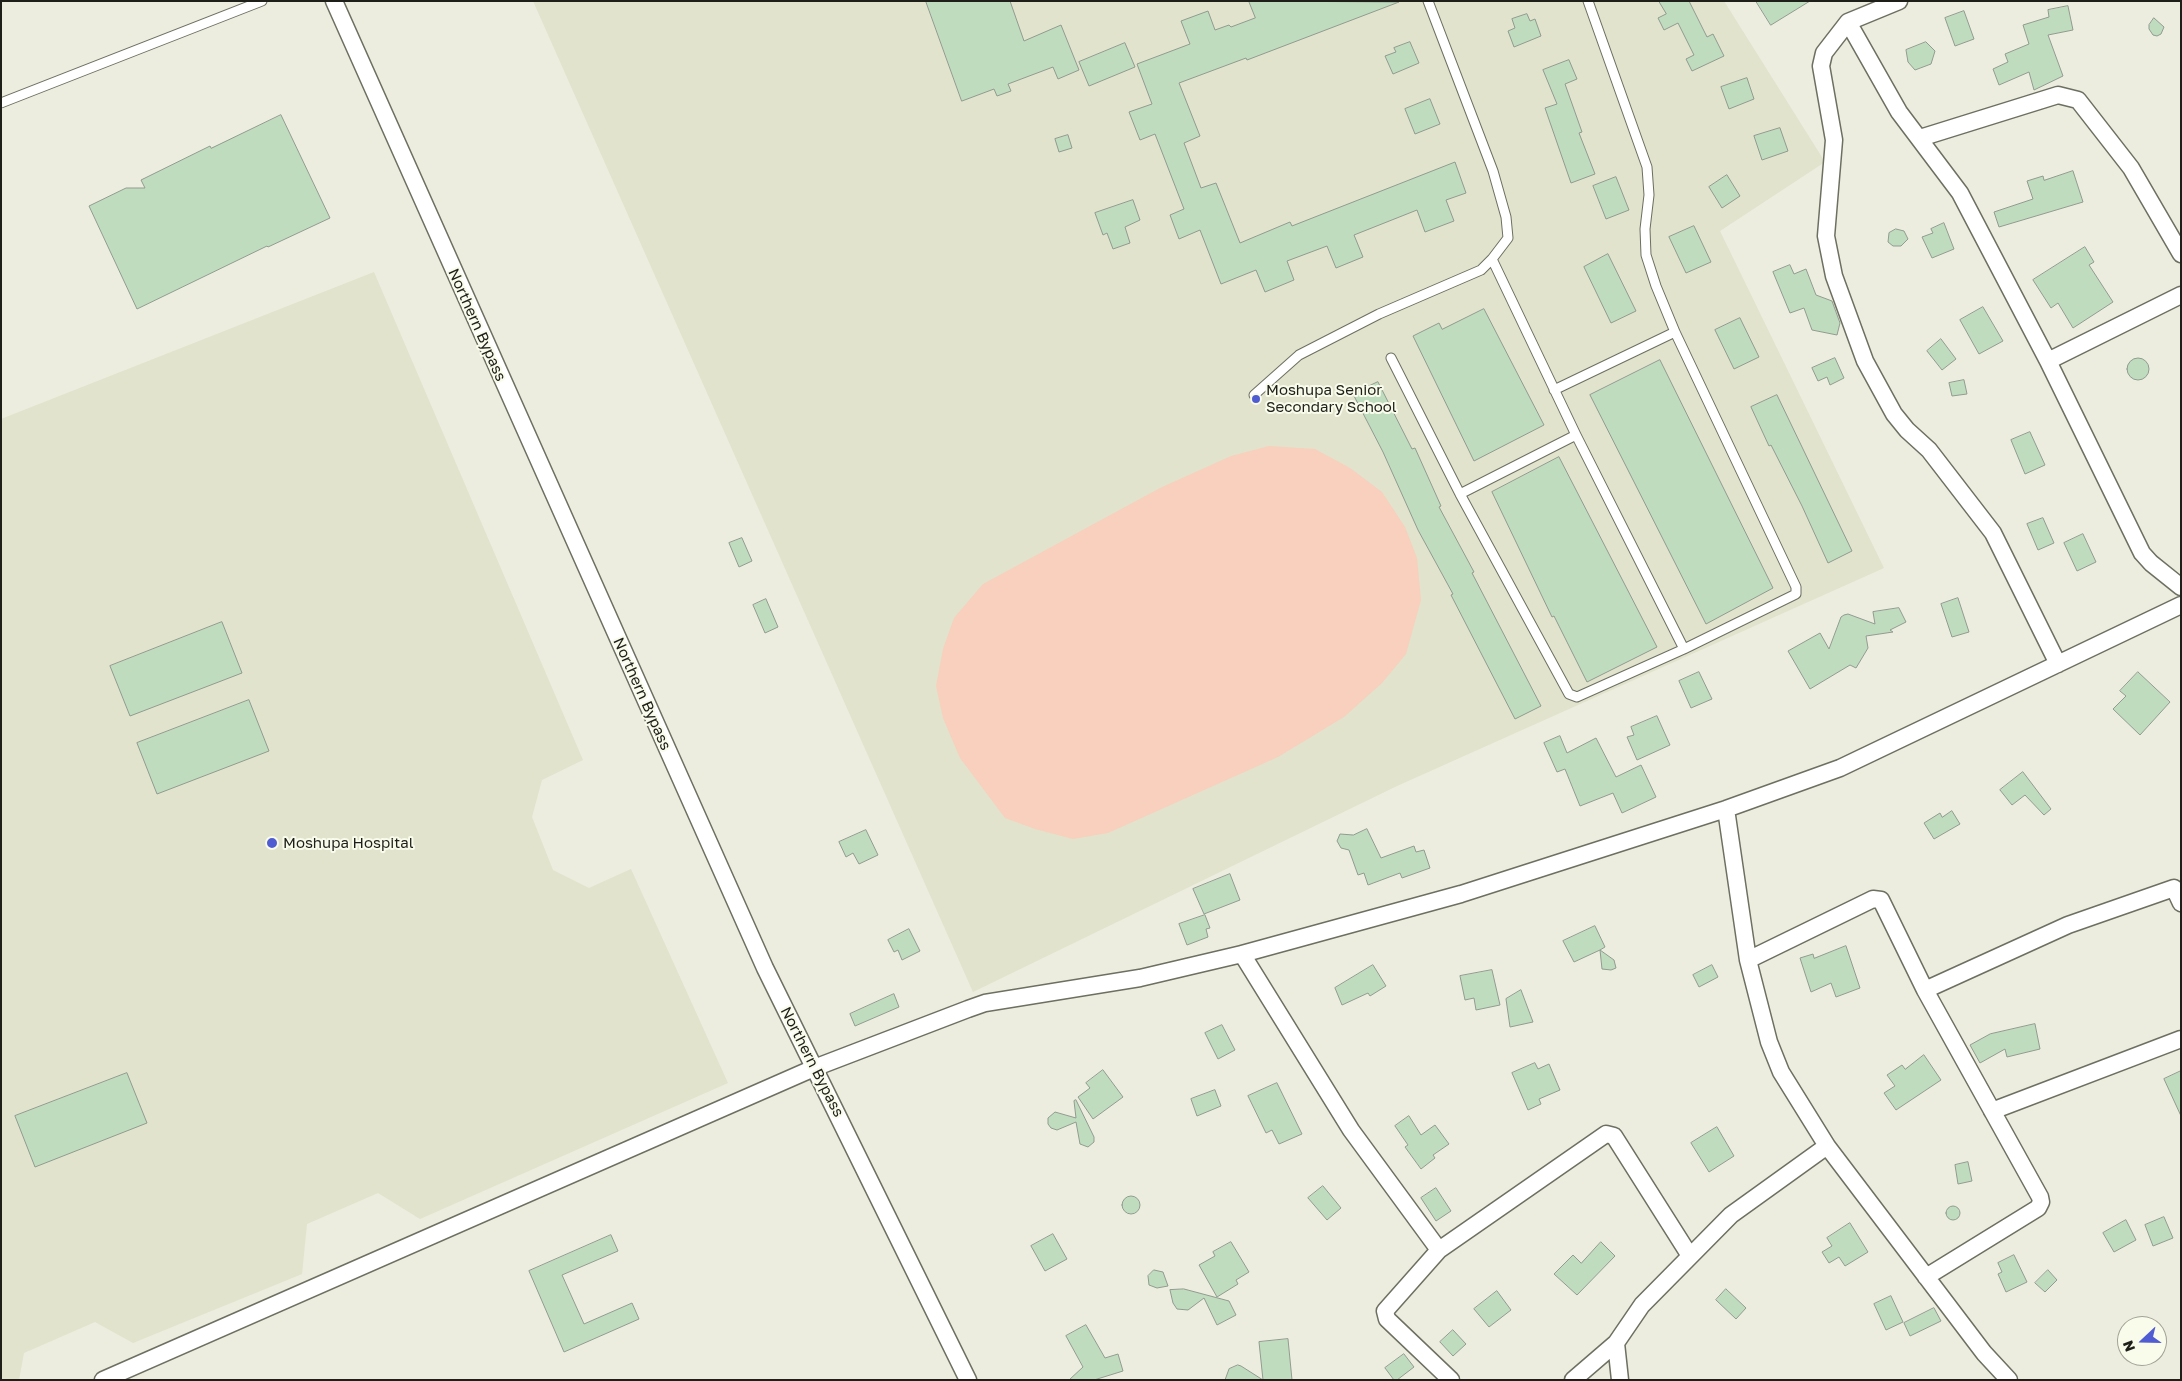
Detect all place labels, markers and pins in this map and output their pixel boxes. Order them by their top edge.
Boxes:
place label: Moshupa Senior Secondary School [1266,381,1397,416]
marker: Moshupa Senior Secondary School [1250,393,1262,405]
place label: Moshupa Hospital [283,834,413,852]
marker: Moshupa Hospital [265,836,279,850]

